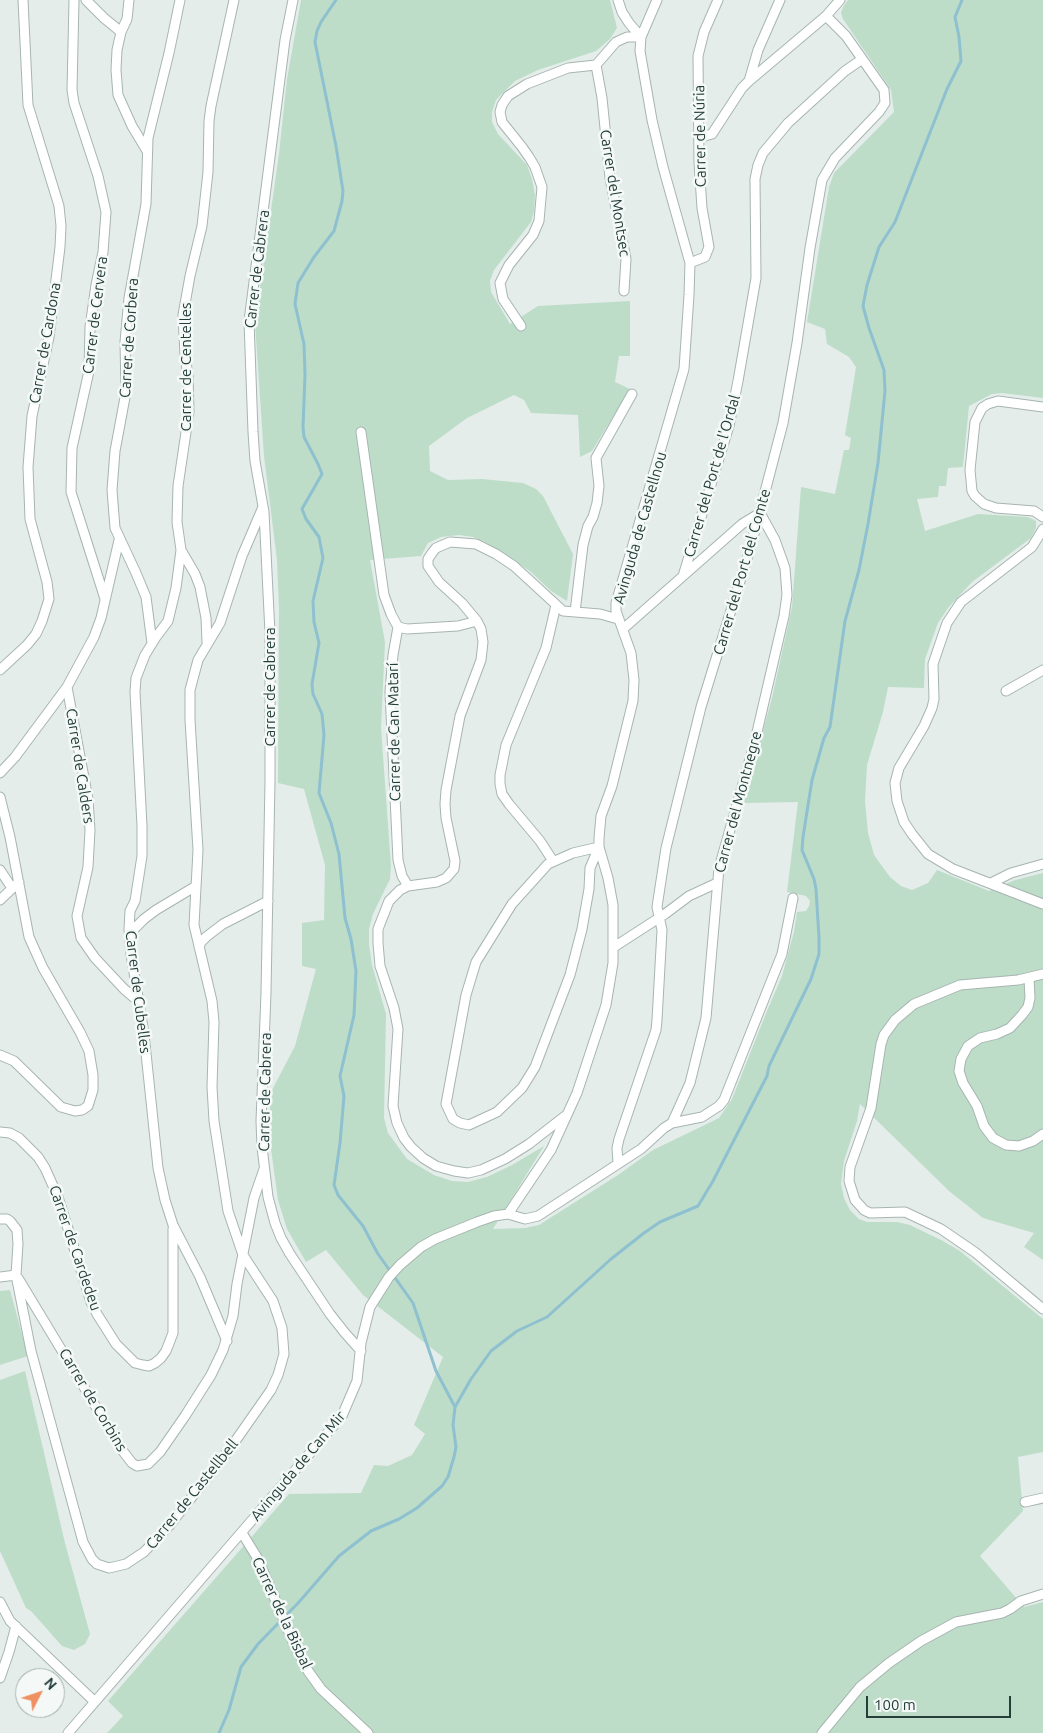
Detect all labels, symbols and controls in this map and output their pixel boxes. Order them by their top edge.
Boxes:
street label: Carrer de Núria [690,85,710,187]
street label: Carrer del Montsec [596,128,634,258]
street label: Carrer de Cabrera [241,209,273,329]
street label: Carrer de Cervera [79,255,111,375]
street label: Carrer de Corbera [116,277,142,399]
street label: Carrer de Cardona [25,281,65,405]
street label: Carrer de Centelles [177,303,195,431]
street label: Carrer del Port de l'Ordal [680,393,744,559]
street label: Avinguda de Castellnou [610,450,670,606]
street label: Carrer del Port del Comte [710,487,774,657]
street label: Carrer de Cabrera [261,627,279,747]
street label: Carrer de Can Matarí [384,662,404,802]
street label: Carrer de Calders [62,707,98,825]
street label: Carrer del Montnegre [710,729,766,875]
street label: Carrer de Cubelles [122,930,154,1054]
street label: Carrer de Cabrera [255,1032,275,1152]
street label: Carrer de Cardedeu [45,1183,105,1313]
street label: Carrer de Corbins [55,1345,131,1455]
street label: Avinguda de Can Mir [247,1407,349,1525]
street label: Carrer de Castellbell [142,1435,242,1553]
street label: Carrer de la Bisbal [248,1554,316,1672]
north arrow [15,1668,65,1718]
text: N [41,1675,60,1693]
scale bar [868,1686,1013,1718]
text: 100 m [874,1696,916,1713]

